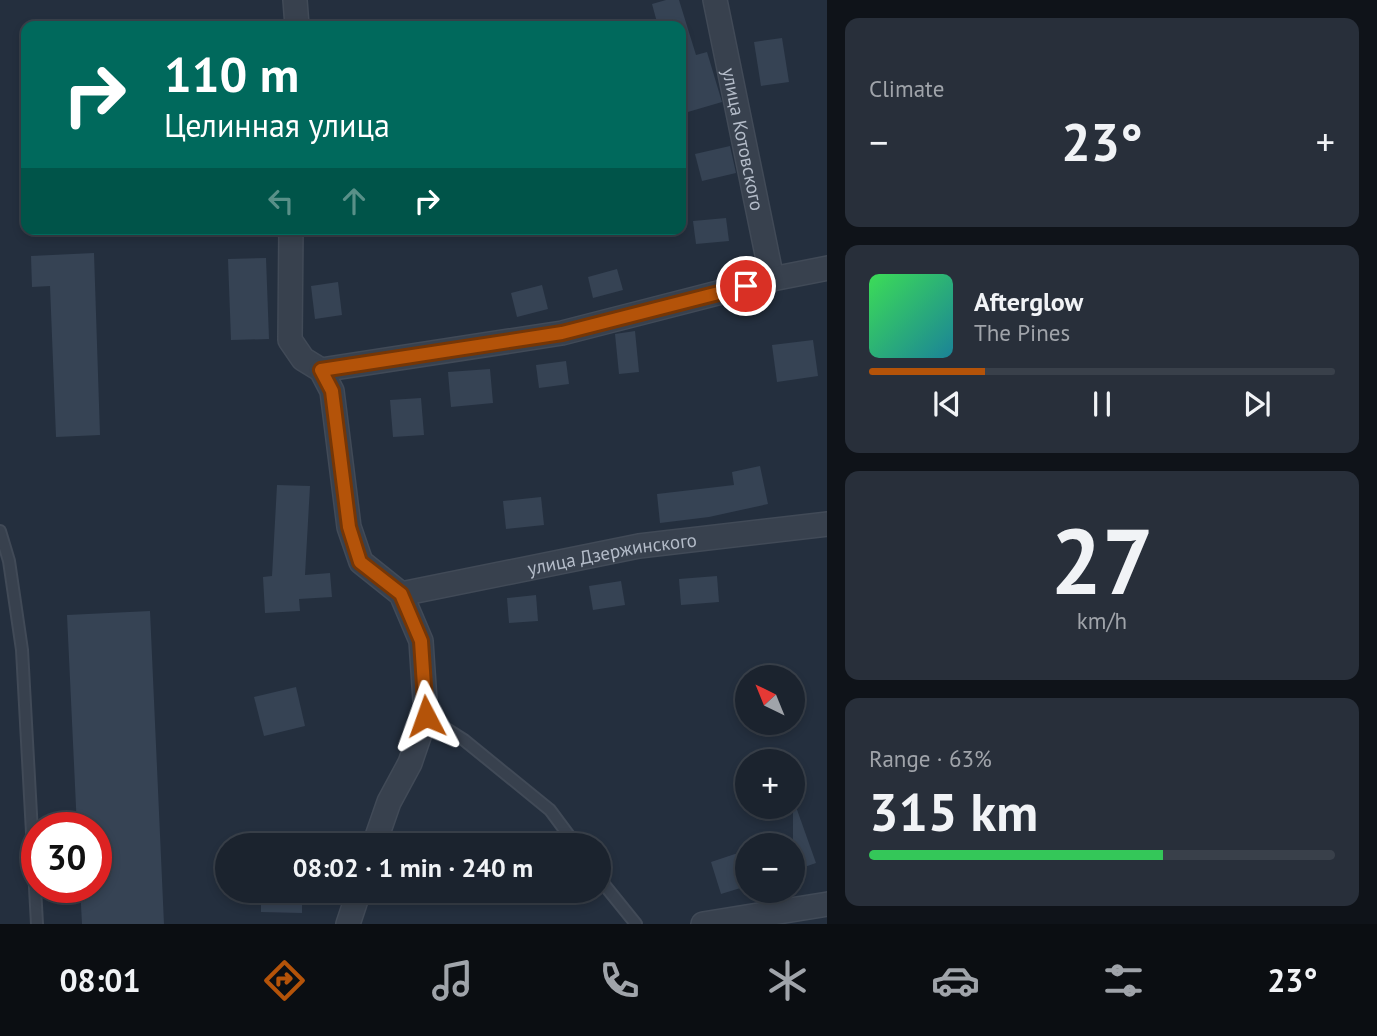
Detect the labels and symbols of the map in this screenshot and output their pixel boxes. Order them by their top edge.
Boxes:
street label: улица Котовского [717,66,770,213]
pin [716,256,776,316]
street label: улица Дзержинского [525,527,698,580]
north arrow [735,665,805,735]
position arrow [389,679,463,753]
speed limit sign: 30 [21,812,112,903]

